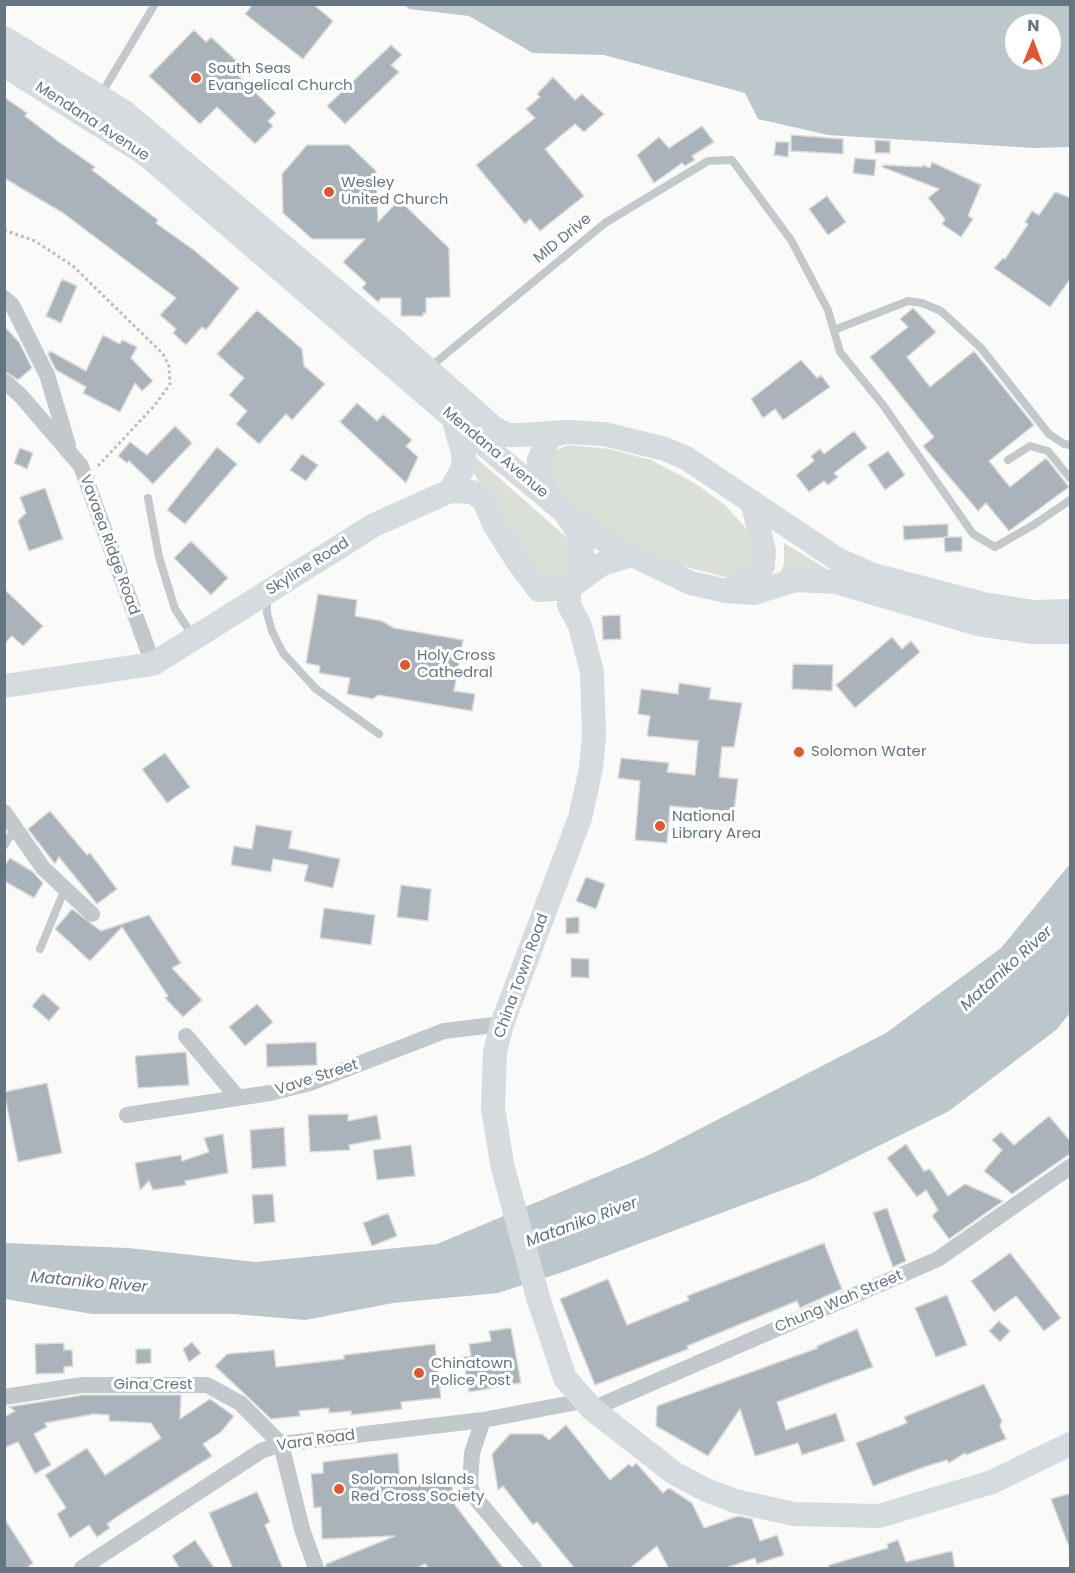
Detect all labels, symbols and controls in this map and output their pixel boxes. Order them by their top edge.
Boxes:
north arrow [1003,12,1063,72]
text: N [1027,14,1040,37]
place label: South Seas Evangelical Church [208,60,353,95]
marker: South Seas Evangelical Church [189,71,203,85]
street label: Mendana Avenue [32,78,152,166]
place label: Wesley United Church [341,174,448,209]
marker: Wesley United Church [322,185,336,199]
street label: MID Drive [531,210,595,268]
street label: Mendana Avenue [439,404,551,502]
street label: Vavaea Ridge Road [75,473,143,617]
street label: Skyline Road [263,534,353,600]
place label: Holy Cross Cathedral [417,647,496,682]
marker: Holy Cross Cathedral [398,658,412,672]
place label: Solomon Water [811,743,926,761]
marker: Solomon Water [792,745,806,759]
place label: National Library Area [672,808,761,843]
marker: National Library Area [653,819,667,833]
street label: China Town Road [491,911,553,1041]
water label: Mataniko River [957,923,1057,1015]
street label: Vave Street [273,1056,361,1100]
water label: Mataniko River [524,1194,640,1252]
street label: Chung Wah Street [773,1267,905,1337]
water label: Mataniko River [30,1268,148,1298]
place label: Chinatown Police Post [431,1355,513,1390]
marker: Chinatown Police Post [412,1366,426,1380]
street label: Gina Crest [114,1376,192,1394]
street label: Vara Road [276,1427,356,1455]
place label: Solomon Islands Red Cross Society [351,1471,484,1506]
marker: Solomon Islands Red Cross Society [332,1482,346,1496]

